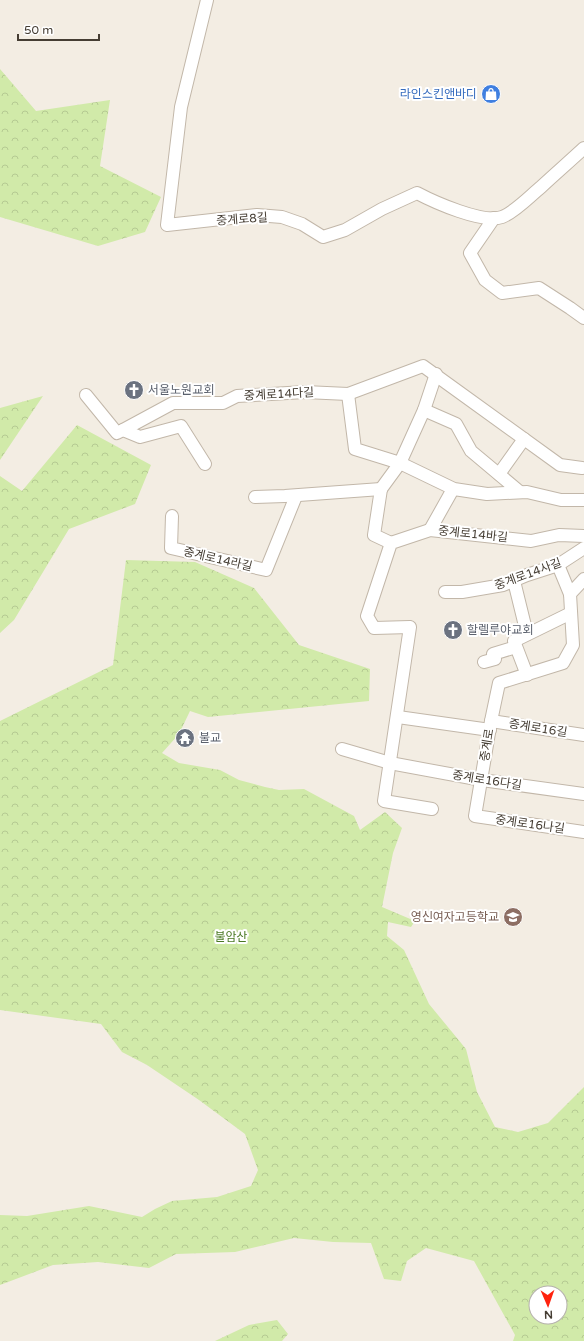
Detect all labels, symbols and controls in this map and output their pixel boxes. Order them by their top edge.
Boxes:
scale bar [18,16,99,42]
text: 50 m [24,23,53,37]
shop icon: 라인스킨앤바디 [480,83,502,105]
place label: 라인스킨앤바디 [400,87,477,101]
street label: 중계로8길 [216,210,268,228]
church icon: 서울노원교회 [123,379,145,401]
place label: 서울노원교회 [148,383,214,397]
street label: 중계로14다길 [244,385,314,403]
street label: 중계로14바길 [437,523,509,545]
street label: 중계로14라길 [182,544,254,574]
street label: 중계로14사길 [493,555,563,593]
church icon: 할렐루야교회 [442,619,464,641]
place label: 할렐루야교회 [467,623,533,637]
street label: 중계로16길 [508,716,568,740]
temple icon: 불교 [174,727,196,749]
street label: 중계로 [477,728,497,762]
place label: 불교 [199,731,221,745]
street label: 중계로16다길 [451,768,523,792]
street label: 중계로16나길 [494,812,566,836]
school or university icon: 영신여자고등학교 [502,906,524,928]
place label: 영신여자고등학교 [411,910,499,924]
park label: 불암산 [214,930,248,944]
north arrow [528,1285,568,1325]
text: N [544,1308,553,1321]

